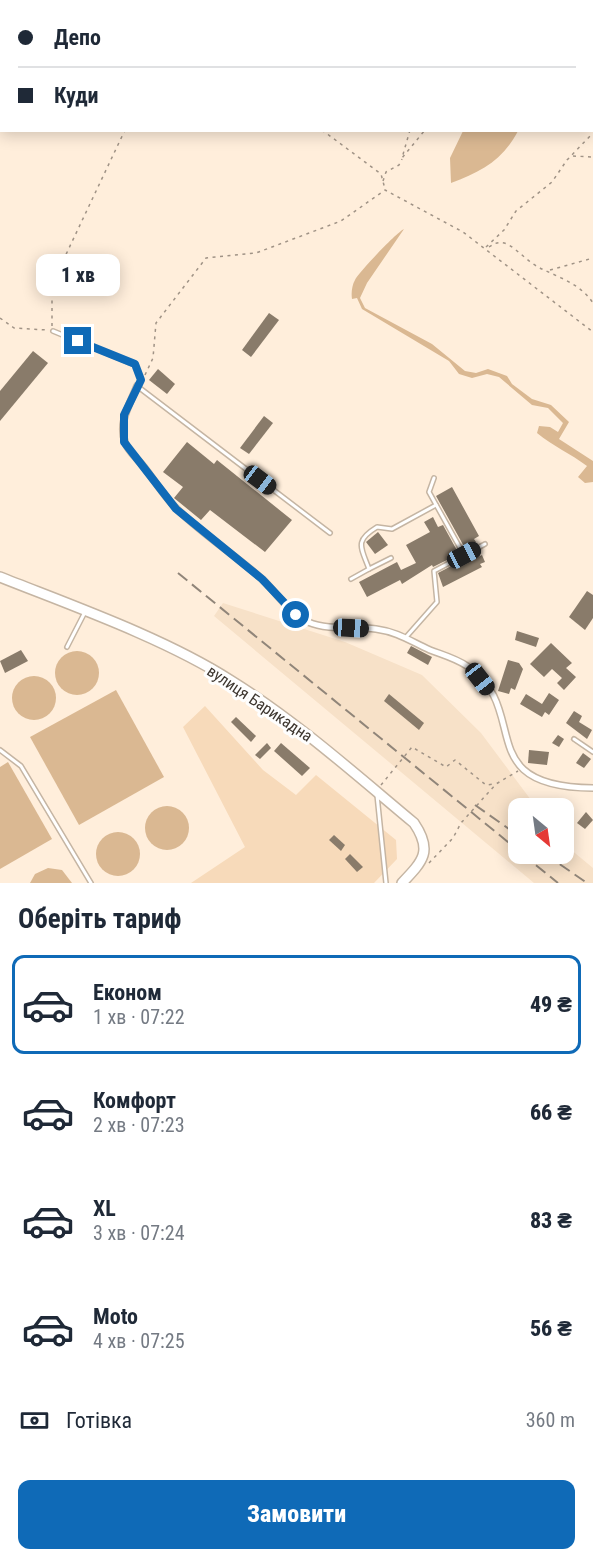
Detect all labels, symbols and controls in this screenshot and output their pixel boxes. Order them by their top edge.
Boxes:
text: Депо [54,25,101,50]
text: Куди [54,83,98,108]
callout: 1 хв [36,254,120,296]
text: 1 хв [61,263,95,287]
route end [64,327,91,354]
car [240,462,280,498]
car [444,539,484,571]
route start [282,601,309,628]
car [333,618,369,638]
car [462,659,498,699]
street label: вулиця Барикадна [204,661,316,746]
north arrow [508,798,574,864]
map controls [508,798,574,864]
text: Оберіть тариф [18,903,181,935]
icon: car [21,978,75,1032]
text: Економ [93,980,162,1005]
text: 49 ₴ [530,992,572,1017]
text: 1 хв · 07:22 [93,1005,185,1029]
icon: car [21,1086,75,1140]
text: Комфорт [93,1088,176,1113]
text: 66 ₴ [530,1100,572,1125]
text: 2 хв · 07:23 [93,1113,185,1137]
icon: car [21,1194,75,1248]
text: XL [93,1196,116,1221]
text: 83 ₴ [530,1208,572,1233]
text: 3 хв · 07:24 [93,1221,185,1245]
icon: car [21,1302,75,1356]
text: Moto [93,1304,138,1329]
text: 56 ₴ [530,1316,572,1341]
text: 4 хв · 07:25 [93,1329,185,1353]
icon: cash [18,1404,51,1437]
text: Готівка [66,1408,132,1433]
text: 360 m [526,1408,575,1432]
button: Замовити [18,1480,575,1549]

